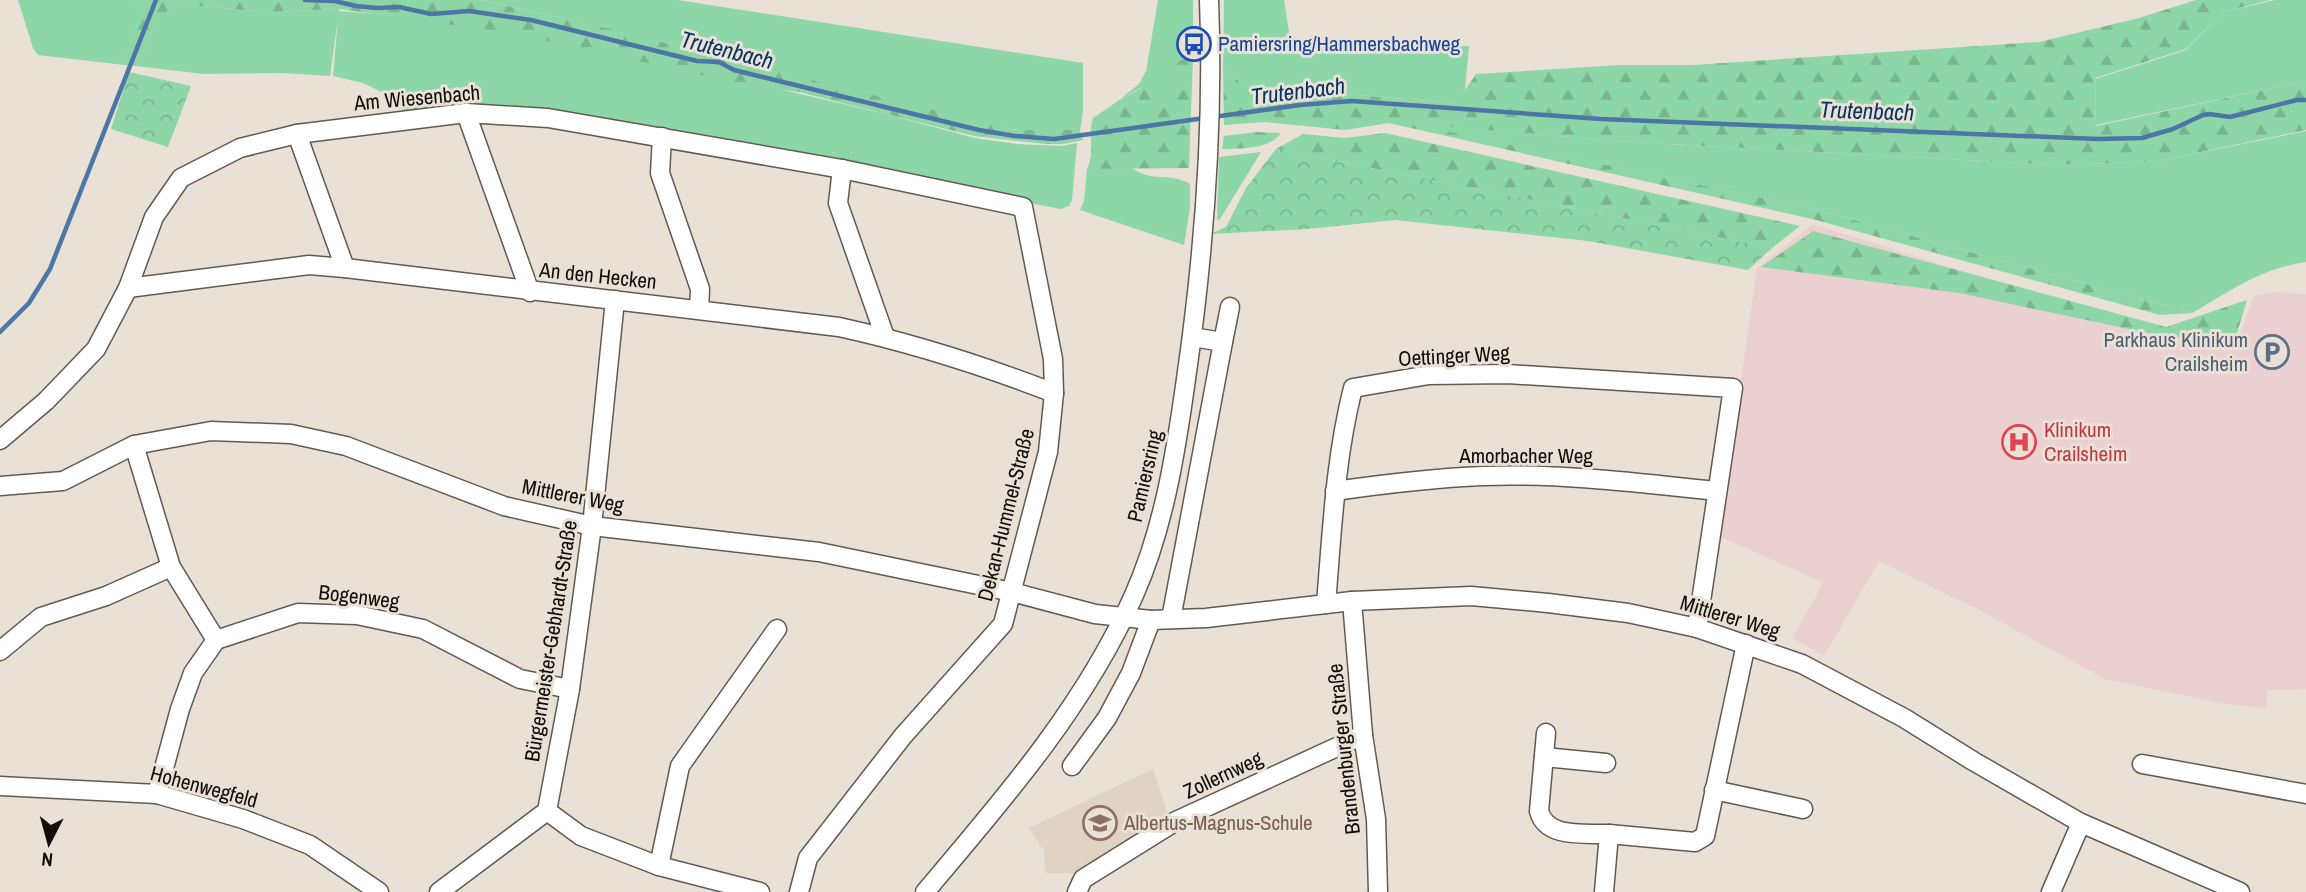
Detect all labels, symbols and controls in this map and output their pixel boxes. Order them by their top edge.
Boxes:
water label: Trutenbach [677,23,777,76]
bus stop icon: Pamiersring/Hammersbachweg [1175,25,1213,63]
place label: Pamiersring/Hammersbachweg [1218,29,1461,58]
water label: Trutenbach [1249,69,1347,112]
street label: Am Wiesenbach [352,78,481,118]
water label: Trutenbach [1819,93,1915,128]
street label: An den Hecken [537,255,658,296]
place label: Parkhaus Klinikum Crailsheim [2103,325,2248,378]
parking icon: Parkhaus Klinikum Crailsheim [2253,333,2291,371]
street label: Oettinger Weg [1397,338,1511,373]
place label: Klinikum Crailsheim [2044,415,2127,468]
hospital icon: Klinikum Crailsheim [2000,423,2038,461]
street label: Dekan-Hummel-Straße [970,425,1041,604]
street label: Pamiersring [1120,427,1169,525]
street label: Amorbacher Weg [1458,441,1593,470]
street label: Mittlerer Weg [520,471,627,520]
street label: Bürgermeister-Gebhardt-Straße [517,518,584,764]
street label: Bogenweg [317,577,402,616]
street label: Mittlerer Weg [1677,588,1784,646]
street label: Brandenburger Straße [1320,662,1367,836]
street label: Zollernweg [1178,743,1267,805]
street label: Hohenwegfeld [147,758,261,815]
school or university icon: Albertus-Magnus-Schule [1081,804,1119,842]
north arrow [14,808,84,878]
place label: Albertus-Magnus-Schule [1123,808,1313,837]
text: N [40,846,54,873]

